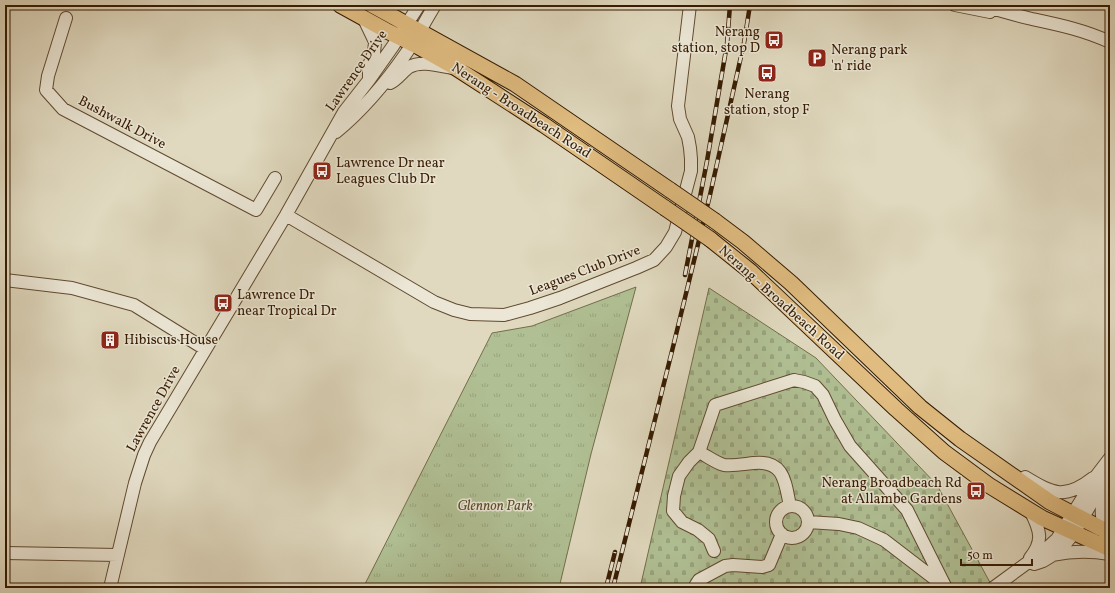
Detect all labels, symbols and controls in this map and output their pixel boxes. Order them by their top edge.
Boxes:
place label: Nerang station, stop D [672,23,760,58]
street label: Lawrence Drive [322,26,393,116]
bus stop icon: Nerang station, stop D [763,29,785,51]
place label: Nerang park 'n' ride [831,41,908,76]
parking icon: Nerang park 'n' ride [806,47,828,69]
street label: Nerang - Broadbeach Road [447,59,595,163]
bus stop icon: Nerang station, stop F [756,62,778,84]
place label: Nerang station, stop F [724,85,810,120]
street label: Bushwalk Drive [75,92,170,154]
place label: Lawrence Dr near Leagues Club Dr [336,154,445,189]
bus stop icon: Lawrence Dr near Leagues Club Dr [311,160,333,182]
street label: Leagues Club Drive [527,241,644,301]
street label: Nerang - Broadbeach Road [714,241,848,365]
place label: Lawrence Dr near Tropical Dr [237,286,337,321]
bus stop icon: Lawrence Dr near Tropical Dr [212,292,234,314]
building icon: Hibiscus House [99,329,121,351]
place label: Hibiscus House [124,331,218,350]
street label: Lawrence Drive [122,362,186,456]
place label: Nerang Broadbeach Rd at Allambe Gardens [821,474,962,509]
bus stop icon: Nerang Broadbeach Rd at Allambe Gardens [965,480,987,502]
park label: Glennon Park [457,497,533,516]
scale bar [961,541,1032,567]
text: 50 m [967,548,993,564]

